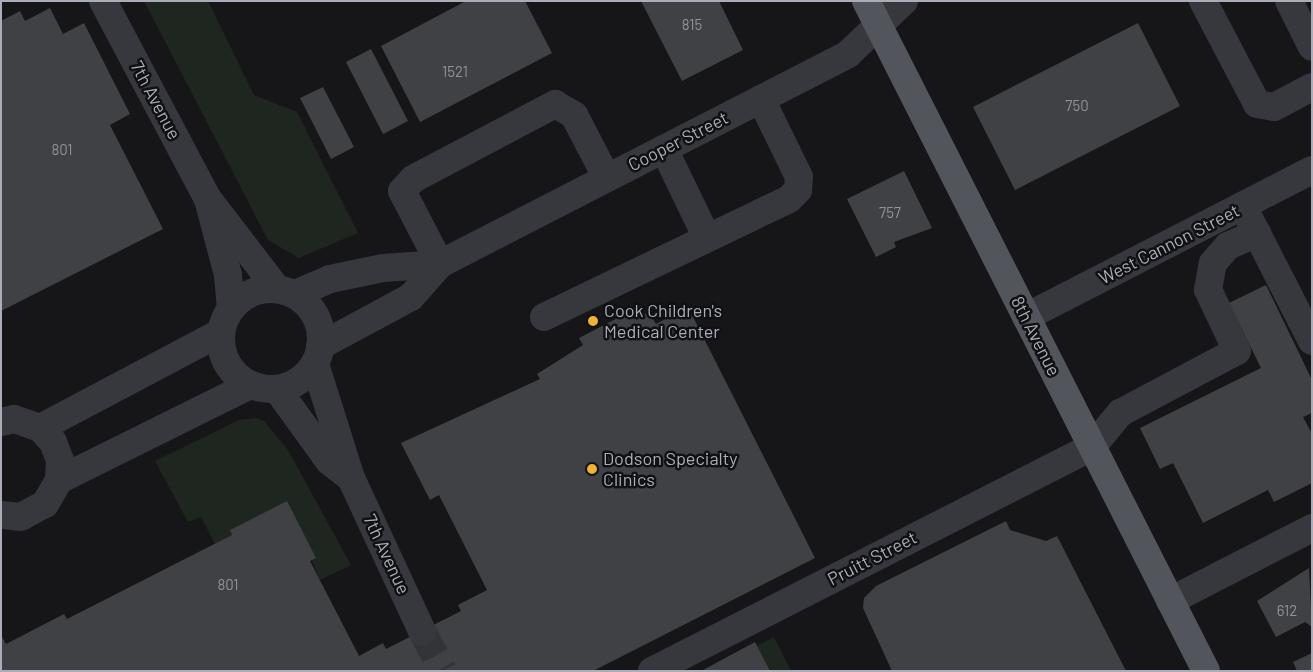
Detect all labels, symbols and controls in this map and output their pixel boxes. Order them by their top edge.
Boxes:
house number: 815 [682,16,702,34]
street label: 7th Avenue [126,57,186,143]
house number: 1521 [442,63,468,81]
house number: 750 [1065,97,1089,115]
street label: Cooper Street [624,107,732,175]
house number: 801 [51,141,73,159]
street label: West Cannon Street [1095,199,1243,289]
house number: 757 [879,204,901,222]
street label: 8th Avenue [1007,293,1065,379]
place label: Cook Children's Medical Center [604,300,722,342]
marker: Cook Children's Medical Center [586,314,600,328]
place label: Dodson Specialty Clinics [603,448,738,490]
marker: Dodson Specialty Clinics [585,462,599,476]
street label: 7th Avenue [359,511,415,597]
street label: Pruitt Street [824,526,920,590]
house number: 801 [217,576,239,594]
house number: 612 [1277,602,1297,620]

